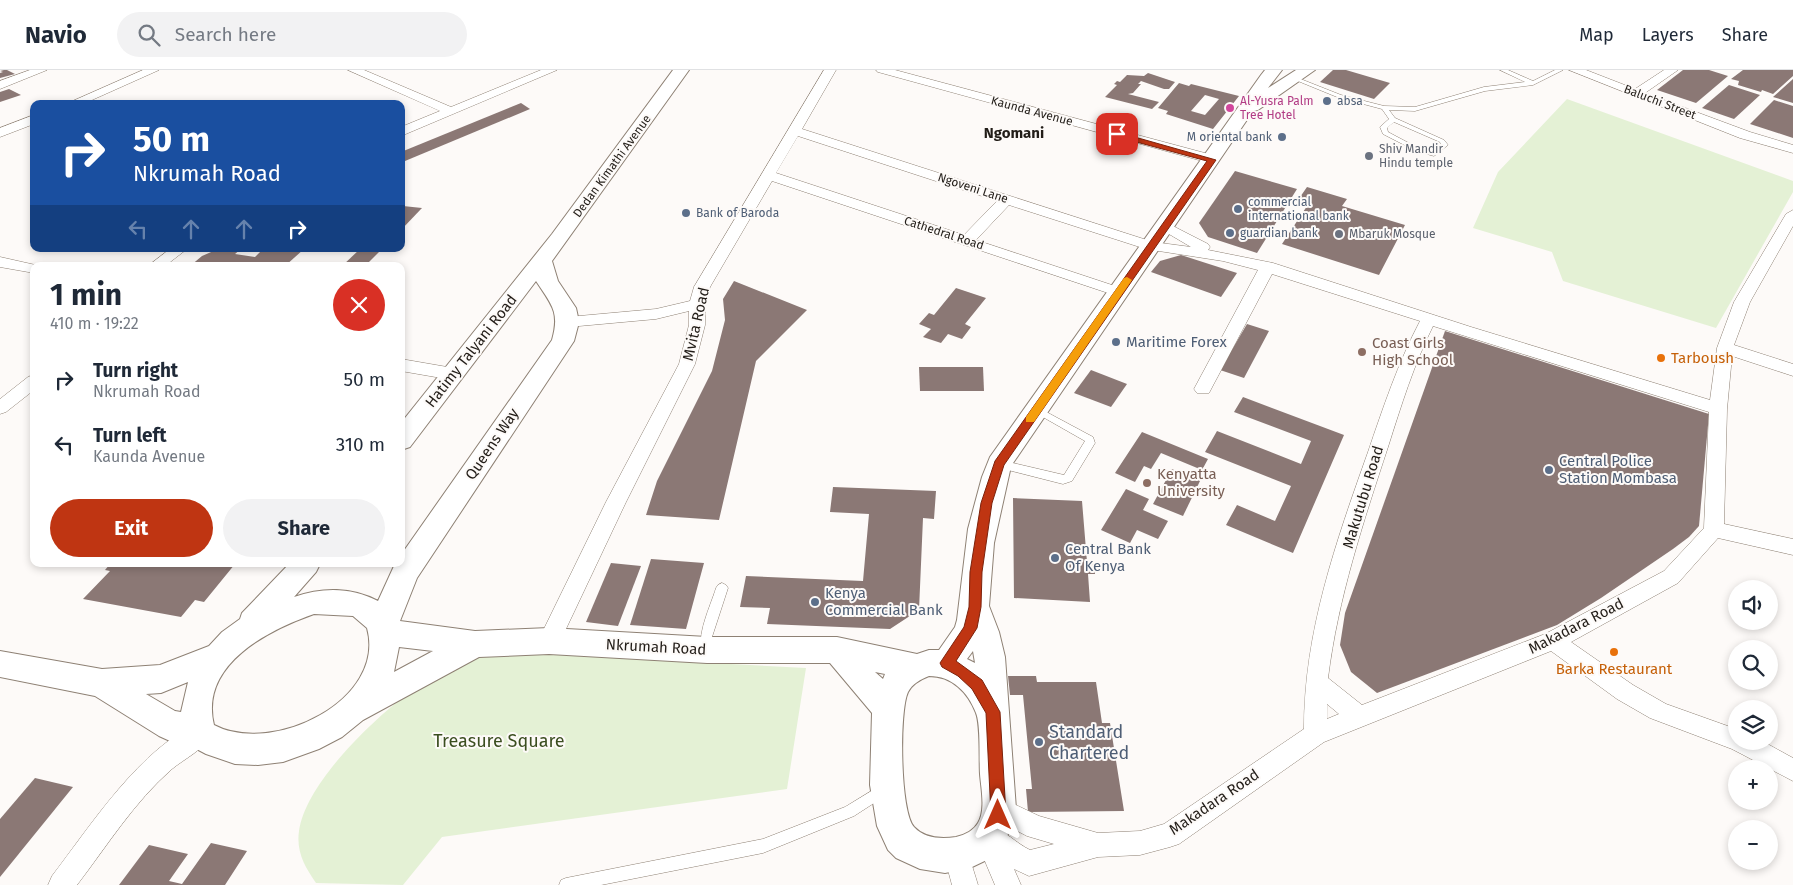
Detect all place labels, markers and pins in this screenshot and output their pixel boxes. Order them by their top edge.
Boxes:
place label: Al-Yusra Palm Tree Hotel [1240,94,1314,122]
place label: absa [1337,94,1363,108]
marker: absa [1321,95,1333,107]
marker: Al-Yusra Palm Tree Hotel [1224,102,1236,114]
pin [1096,113,1138,155]
place label: M oriental bank [1187,130,1273,144]
marker: M oriental bank [1276,131,1288,143]
place label: Shiv Mandir Hindu temple [1379,142,1453,170]
marker: Shiv Mandir Hindu temple [1363,150,1375,162]
place label: commercial international bank [1248,195,1350,223]
marker: commercial international bank [1232,203,1244,215]
place label: Bank of Baroda [696,206,779,220]
marker: Bank of Baroda [680,207,692,219]
place label: guardian bank [1240,226,1319,240]
marker: guardian bank [1224,227,1236,239]
place label: Mbaruk Mosque [1349,227,1435,241]
marker: Mbaruk Mosque [1333,228,1345,240]
place label: Maritime Forex [1126,333,1227,351]
place label: Coast Girls High School [1372,334,1454,369]
marker: Maritime Forex [1110,336,1122,348]
marker: Coast Girls High School [1356,346,1368,358]
place label: Tarboush [1671,349,1734,367]
marker: Tarboush [1655,352,1667,364]
place label: Central Police Station Mombasa [1559,452,1677,487]
marker: Central Police Station Mombasa [1543,464,1555,476]
place label: Kenyatta University [1157,465,1226,500]
marker: Kenyatta University [1141,477,1153,489]
place label: Central Bank Of Kenya [1065,540,1151,575]
marker: Central Bank Of Kenya [1049,552,1061,564]
place label: Kenya Commercial Bank [825,584,943,619]
marker: Kenya Commercial Bank [809,596,821,608]
marker: Barka Restaurant [1608,646,1620,658]
place label: Barka Restaurant [1556,660,1673,678]
place label: Standard Chartered [1049,721,1129,764]
marker: Standard Chartered [1033,736,1045,748]

